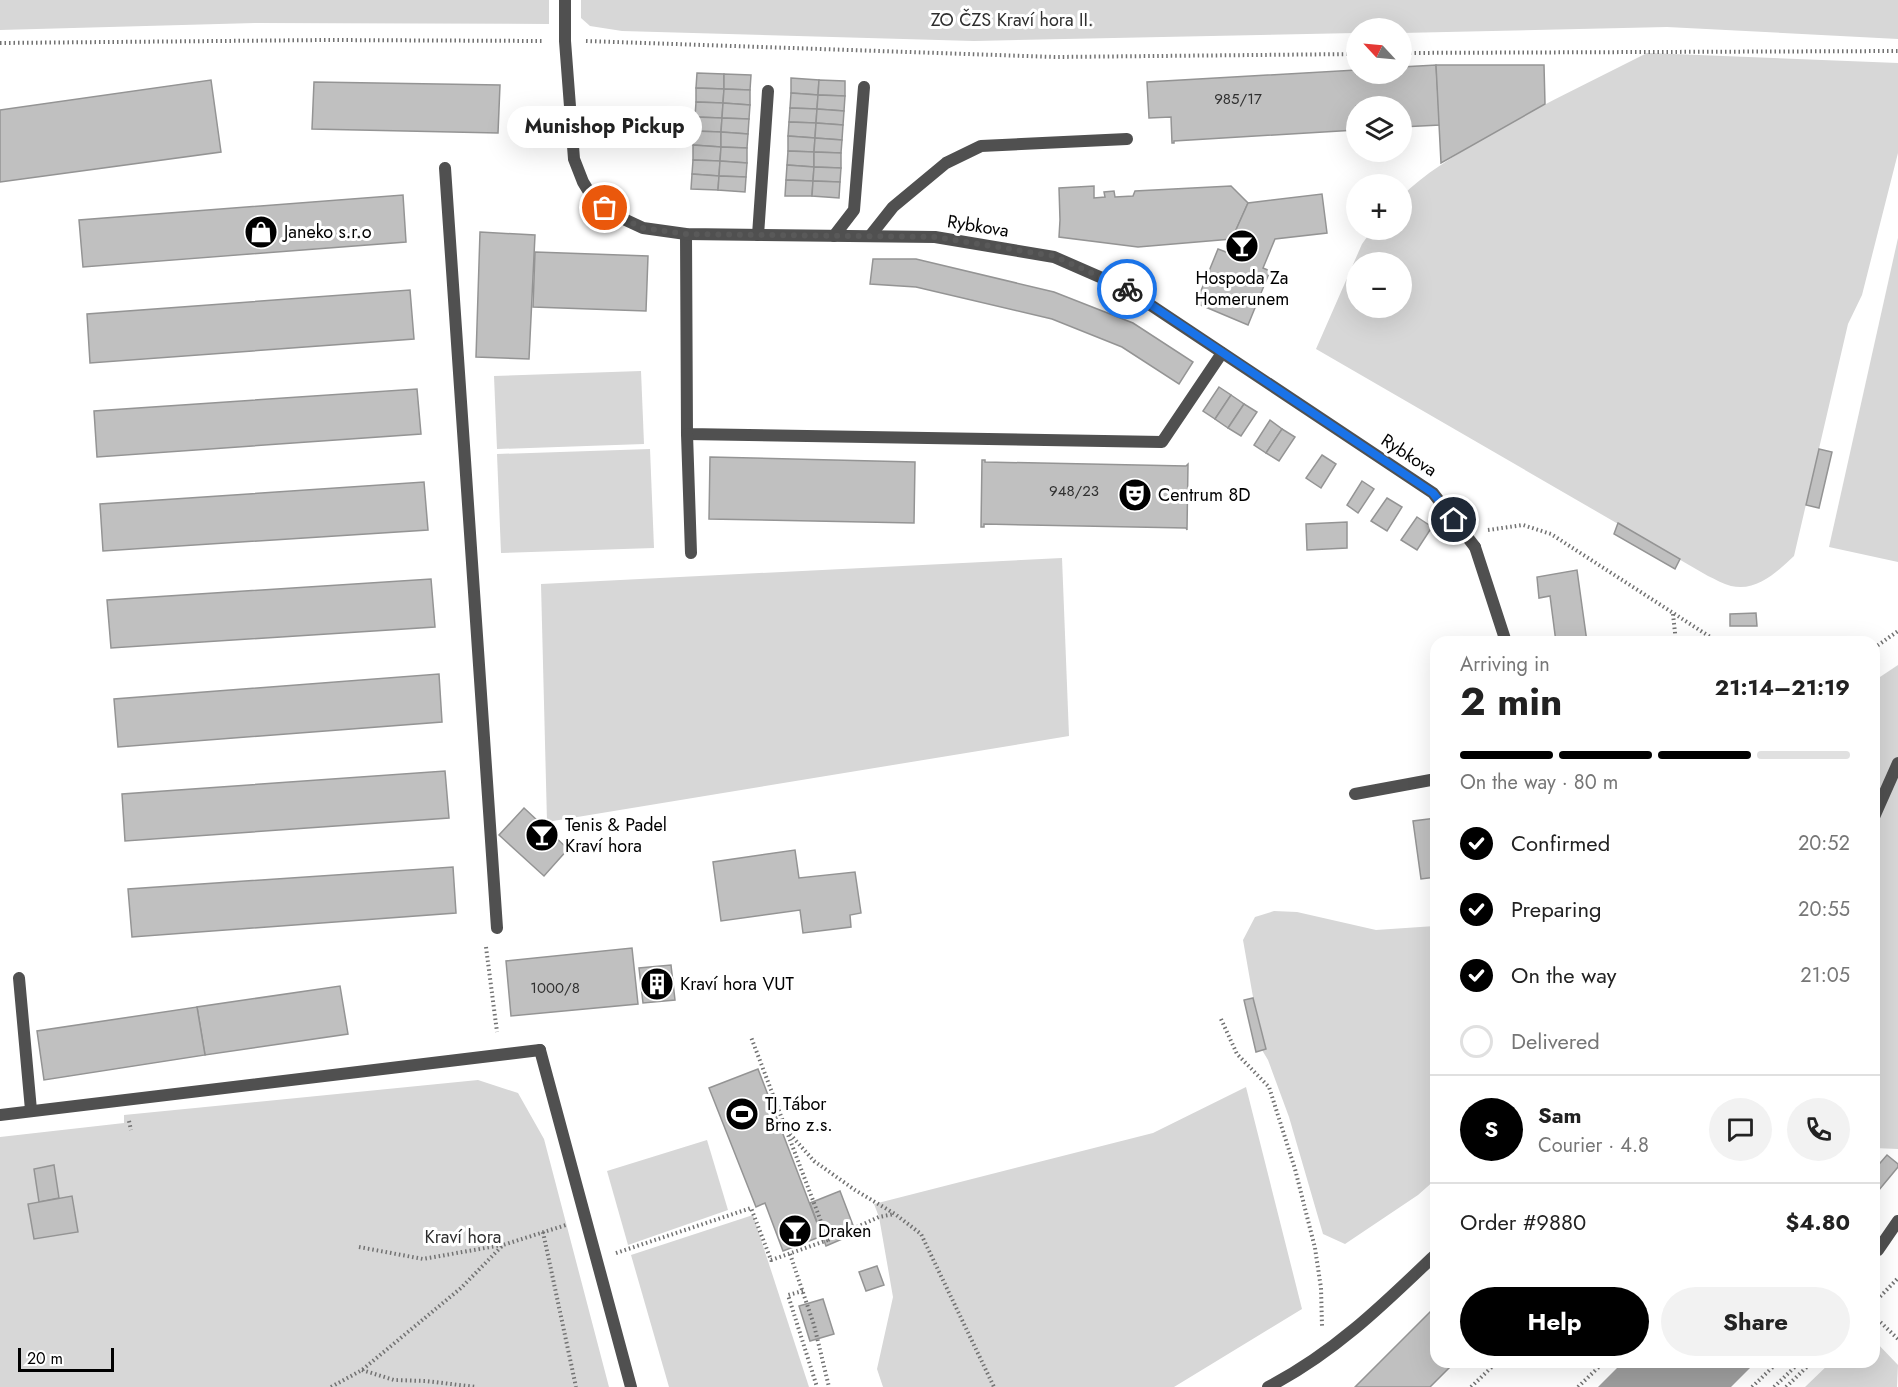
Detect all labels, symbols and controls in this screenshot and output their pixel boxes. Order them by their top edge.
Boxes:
park label: ZO ČZS Kraví hora II. [931,7,1093,33]
north arrow [1346,18,1412,84]
map controls [1346,18,1412,318]
house number: 985/17 [1214,88,1262,110]
button: layers [1346,96,1412,162]
callout: Munishop Pickup [508,106,702,148]
text: Munishop Pickup [524,112,685,141]
button: + [1346,174,1412,240]
pin [579,182,630,233]
icon: bag [588,191,621,224]
street label: Rybkova [945,208,1011,244]
shop icon: Janeko s.r.o [243,214,279,250]
place label: Janeko s.r.o [282,219,372,245]
bar icon: Hospoda Za Homerunem [1224,228,1260,264]
button: − [1346,252,1412,318]
courier [1097,259,1157,319]
place label: Hospoda Za Homerunem [1195,265,1289,312]
icon: bike [1111,273,1144,306]
street label: Rybkova [1376,427,1442,483]
theatre icon: Centrum 8D [1117,477,1153,513]
house number: 948/23 [1049,480,1099,502]
place label: Centrum 8D [1158,482,1251,508]
pin [1428,494,1479,545]
icon: home [1437,503,1470,536]
text: Arriving in [1460,650,1550,679]
text: 21:14–21:19 [1715,671,1850,703]
text: 2 min [1460,673,1562,730]
text: On the way · 80 m [1460,768,1618,797]
place label: Tenis & Padel Kraví hora [565,812,667,859]
bar icon: Tenis & Padel Kraví hora [524,817,560,853]
icon: check [1460,827,1493,860]
text: Confirmed [1511,827,1610,859]
text: 20:52 [1798,829,1850,858]
icon: check [1460,893,1493,926]
text: Preparing [1511,893,1602,925]
text: 20:55 [1798,895,1850,924]
icon: check [1460,959,1493,992]
text: On the way [1511,959,1616,991]
text: 21:05 [1800,961,1850,990]
building icon: Kraví hora VUT [639,966,675,1002]
place label: Kraví hora VUT [680,971,795,997]
house number: 1000/8 [530,977,580,999]
text: Delivered [1511,1025,1600,1057]
place label: TJ Tábor Brno z.s. [765,1091,833,1138]
sports icon: TJ Tábor Brno z.s. [724,1096,760,1132]
button: chat [1709,1098,1772,1161]
button: phone [1787,1098,1850,1161]
text: Sam [1538,1099,1582,1131]
text: S [1485,1113,1498,1145]
text: Courier · 4.8 [1538,1131,1649,1160]
text: Order #9880 [1460,1206,1586,1238]
text: $4.80 [1786,1206,1850,1238]
bar icon: Draken [777,1213,813,1249]
place label: Draken [818,1218,871,1244]
park label: Kraví hora [424,1224,502,1250]
button: Help [1460,1287,1649,1356]
button: Share [1661,1287,1850,1356]
scale bar [18,1345,114,1372]
text: 20 m [27,1347,63,1370]

